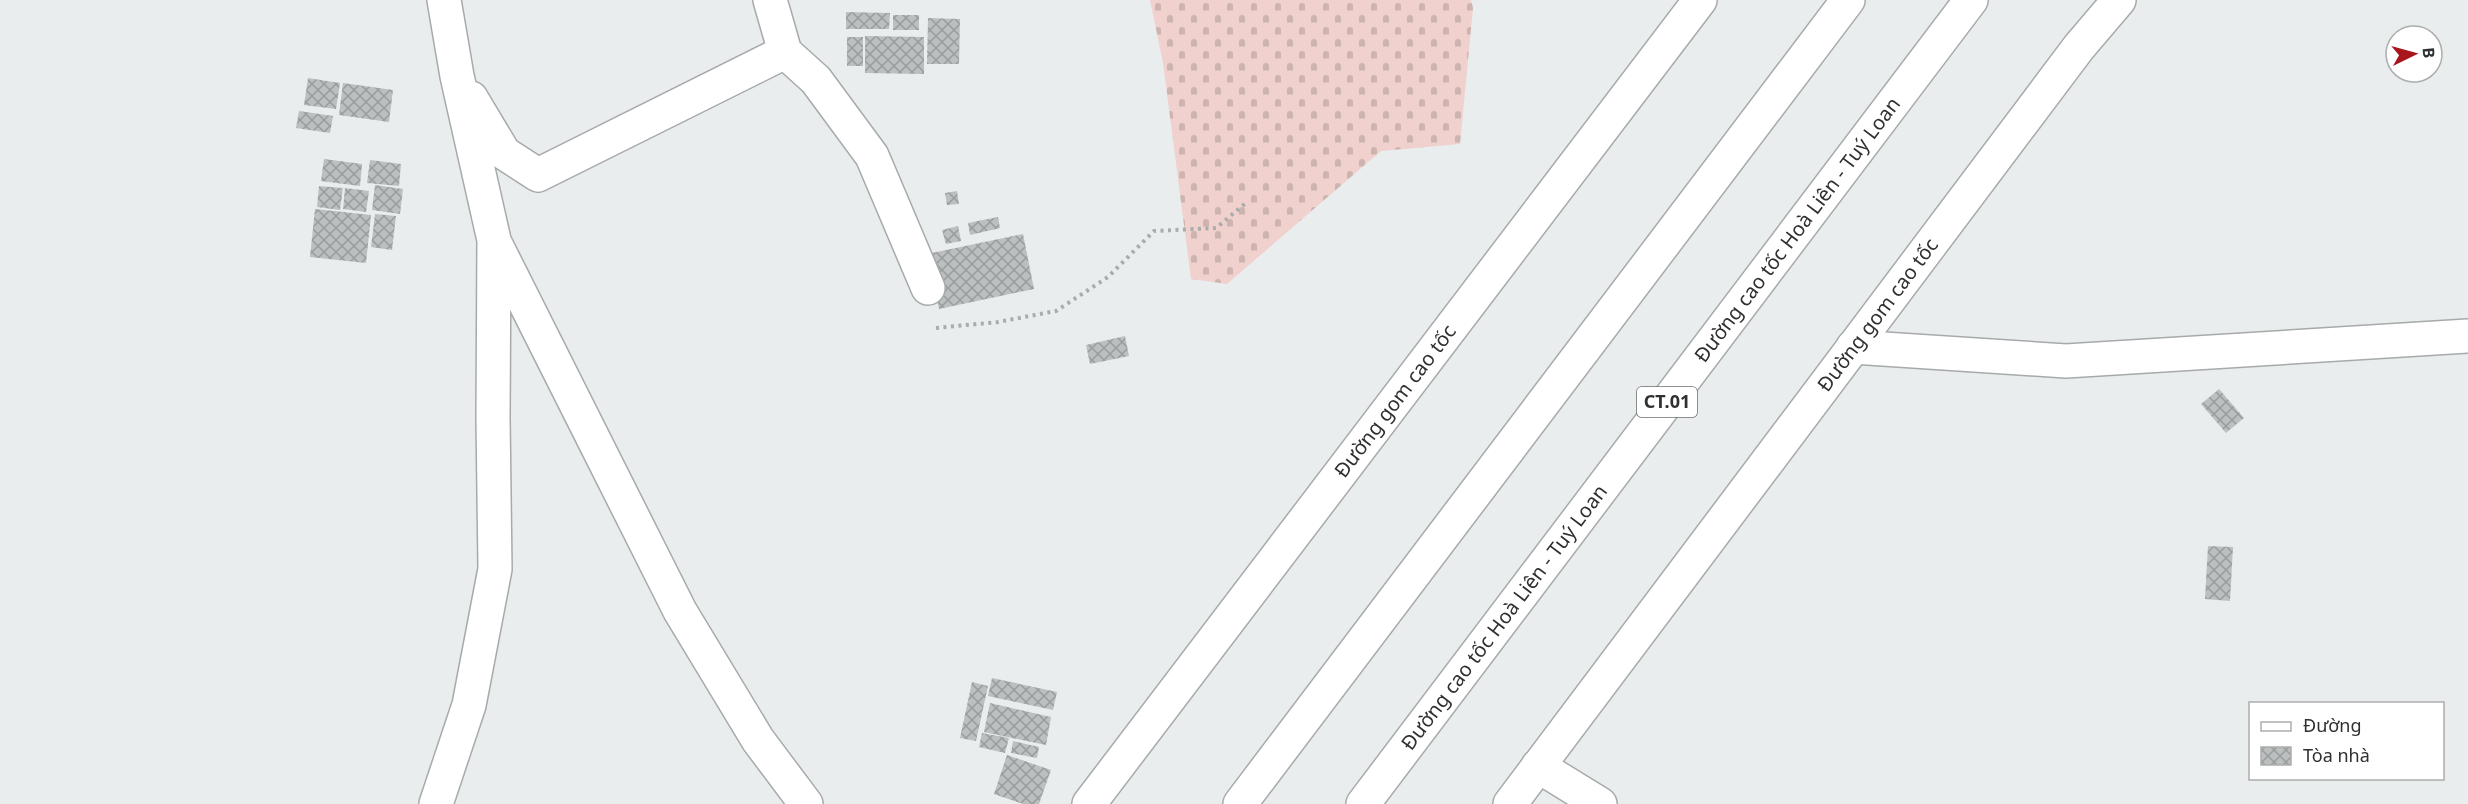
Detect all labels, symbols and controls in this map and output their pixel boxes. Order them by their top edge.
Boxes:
north arrow [2384,24,2444,84]
text: B [2418,46,2440,59]
street label: Đường cao tốc Hoà Liên - Tuý Loan [1688,91,1906,368]
street label: Đường gom cao tốc [1811,232,1944,397]
street label: Đường gom cao tốc [1328,319,1462,483]
road number: CT.01 [1637,387,1697,417]
street label: Đường cao tốc Hoà Liên - Tuý Loan [1395,479,1613,755]
legend [2249,702,2444,780]
text: Đường [2303,713,2362,737]
text: Tòa nhà [2303,743,2370,767]

